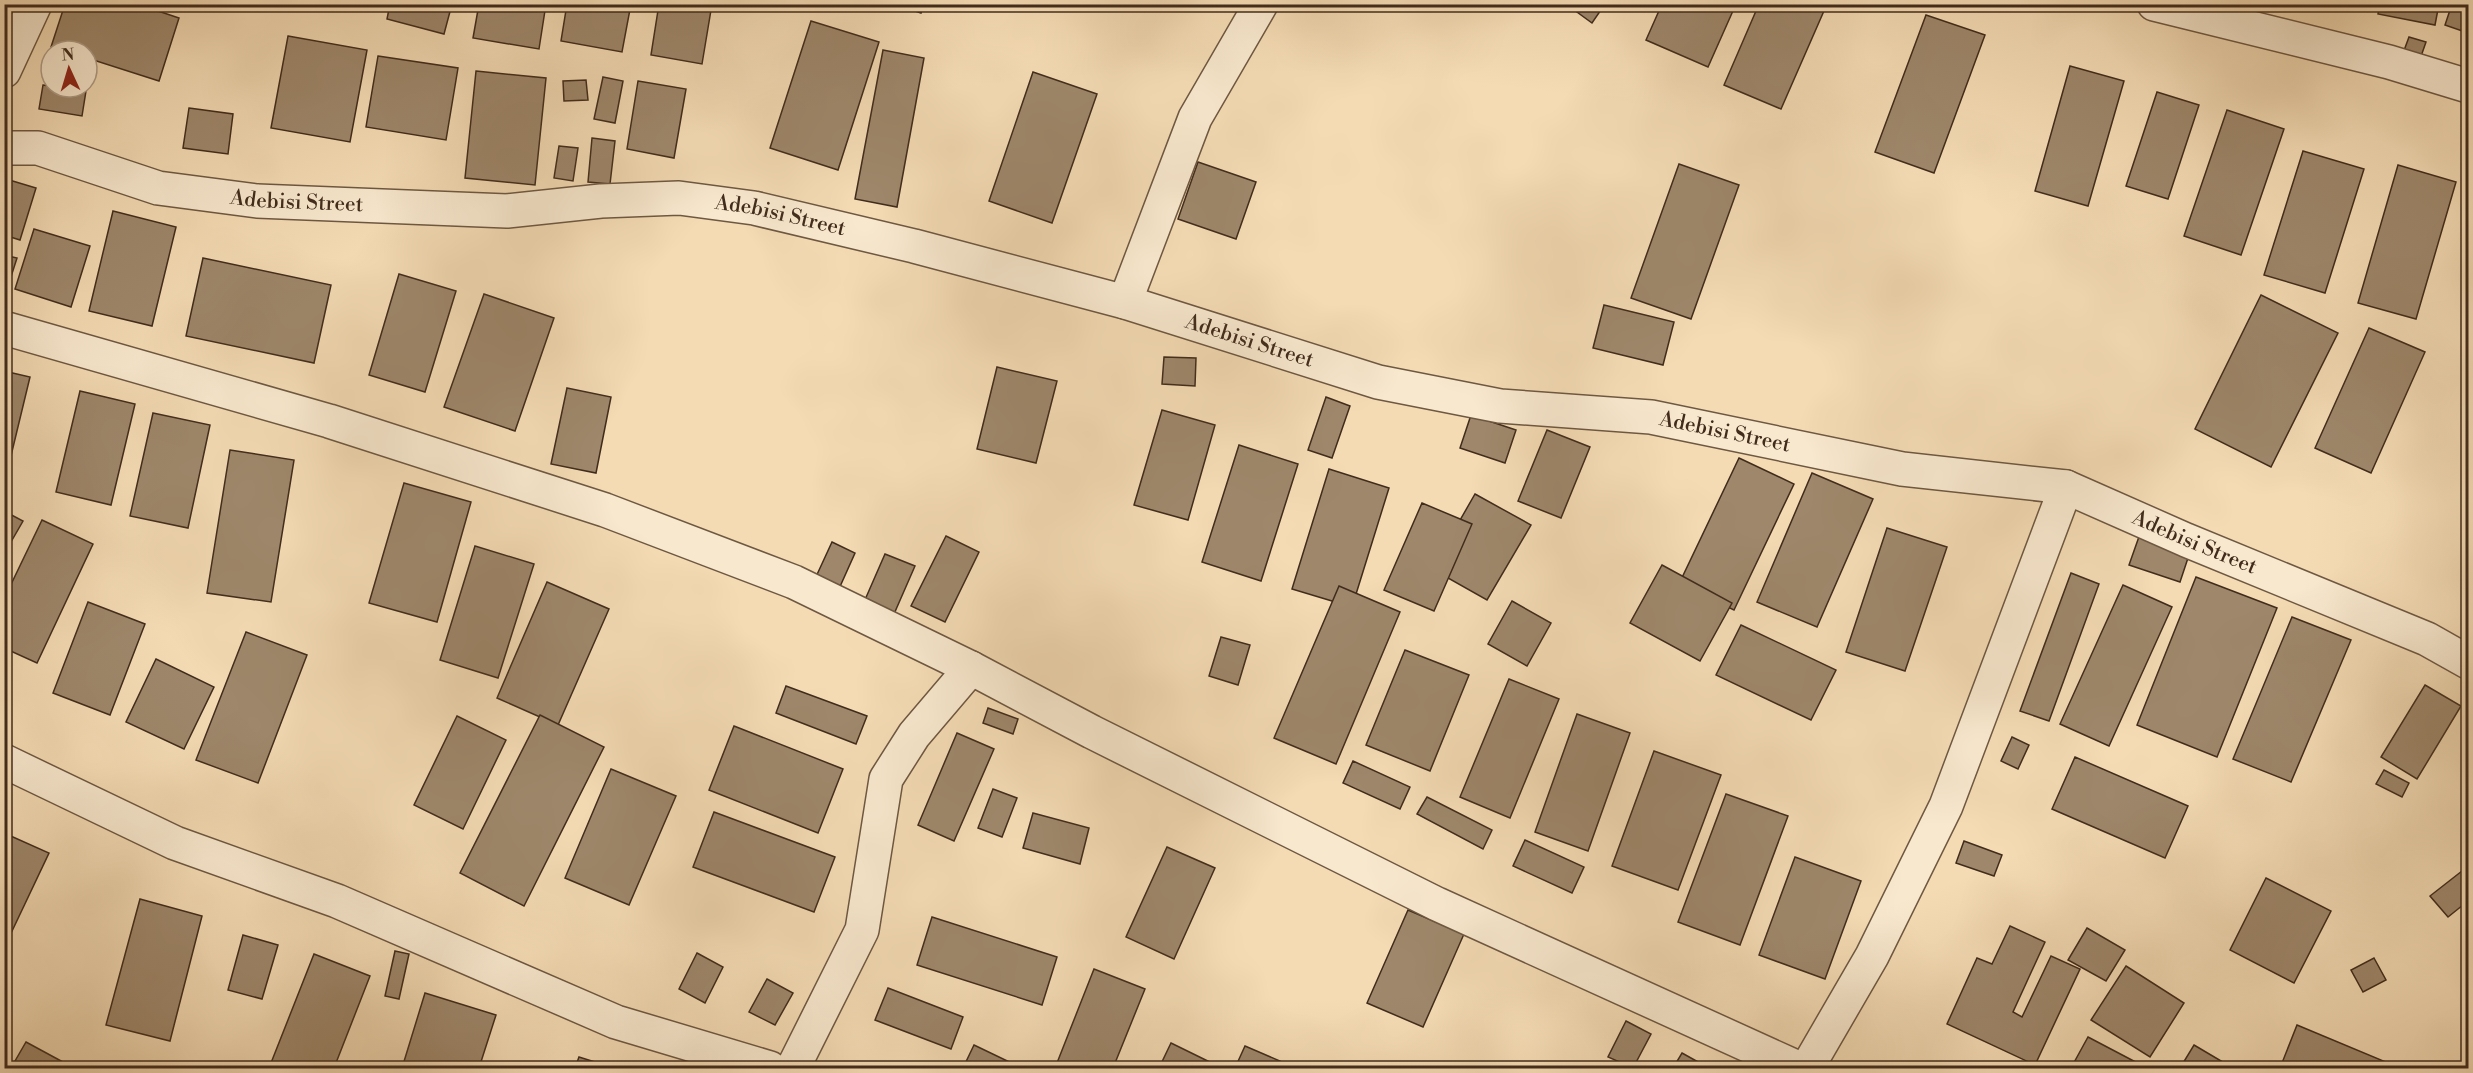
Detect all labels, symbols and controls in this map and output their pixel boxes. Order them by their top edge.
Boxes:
north arrow [39,39,99,99]
text: N [61,45,75,65]
street label: Adebisi Street [228,184,364,218]
street label: Adebisi Street [712,190,849,242]
street label: Adebisi Street [1181,309,1317,374]
street label: Adebisi Street [1656,406,1793,459]
street label: Adebisi Street [2127,504,2261,581]

